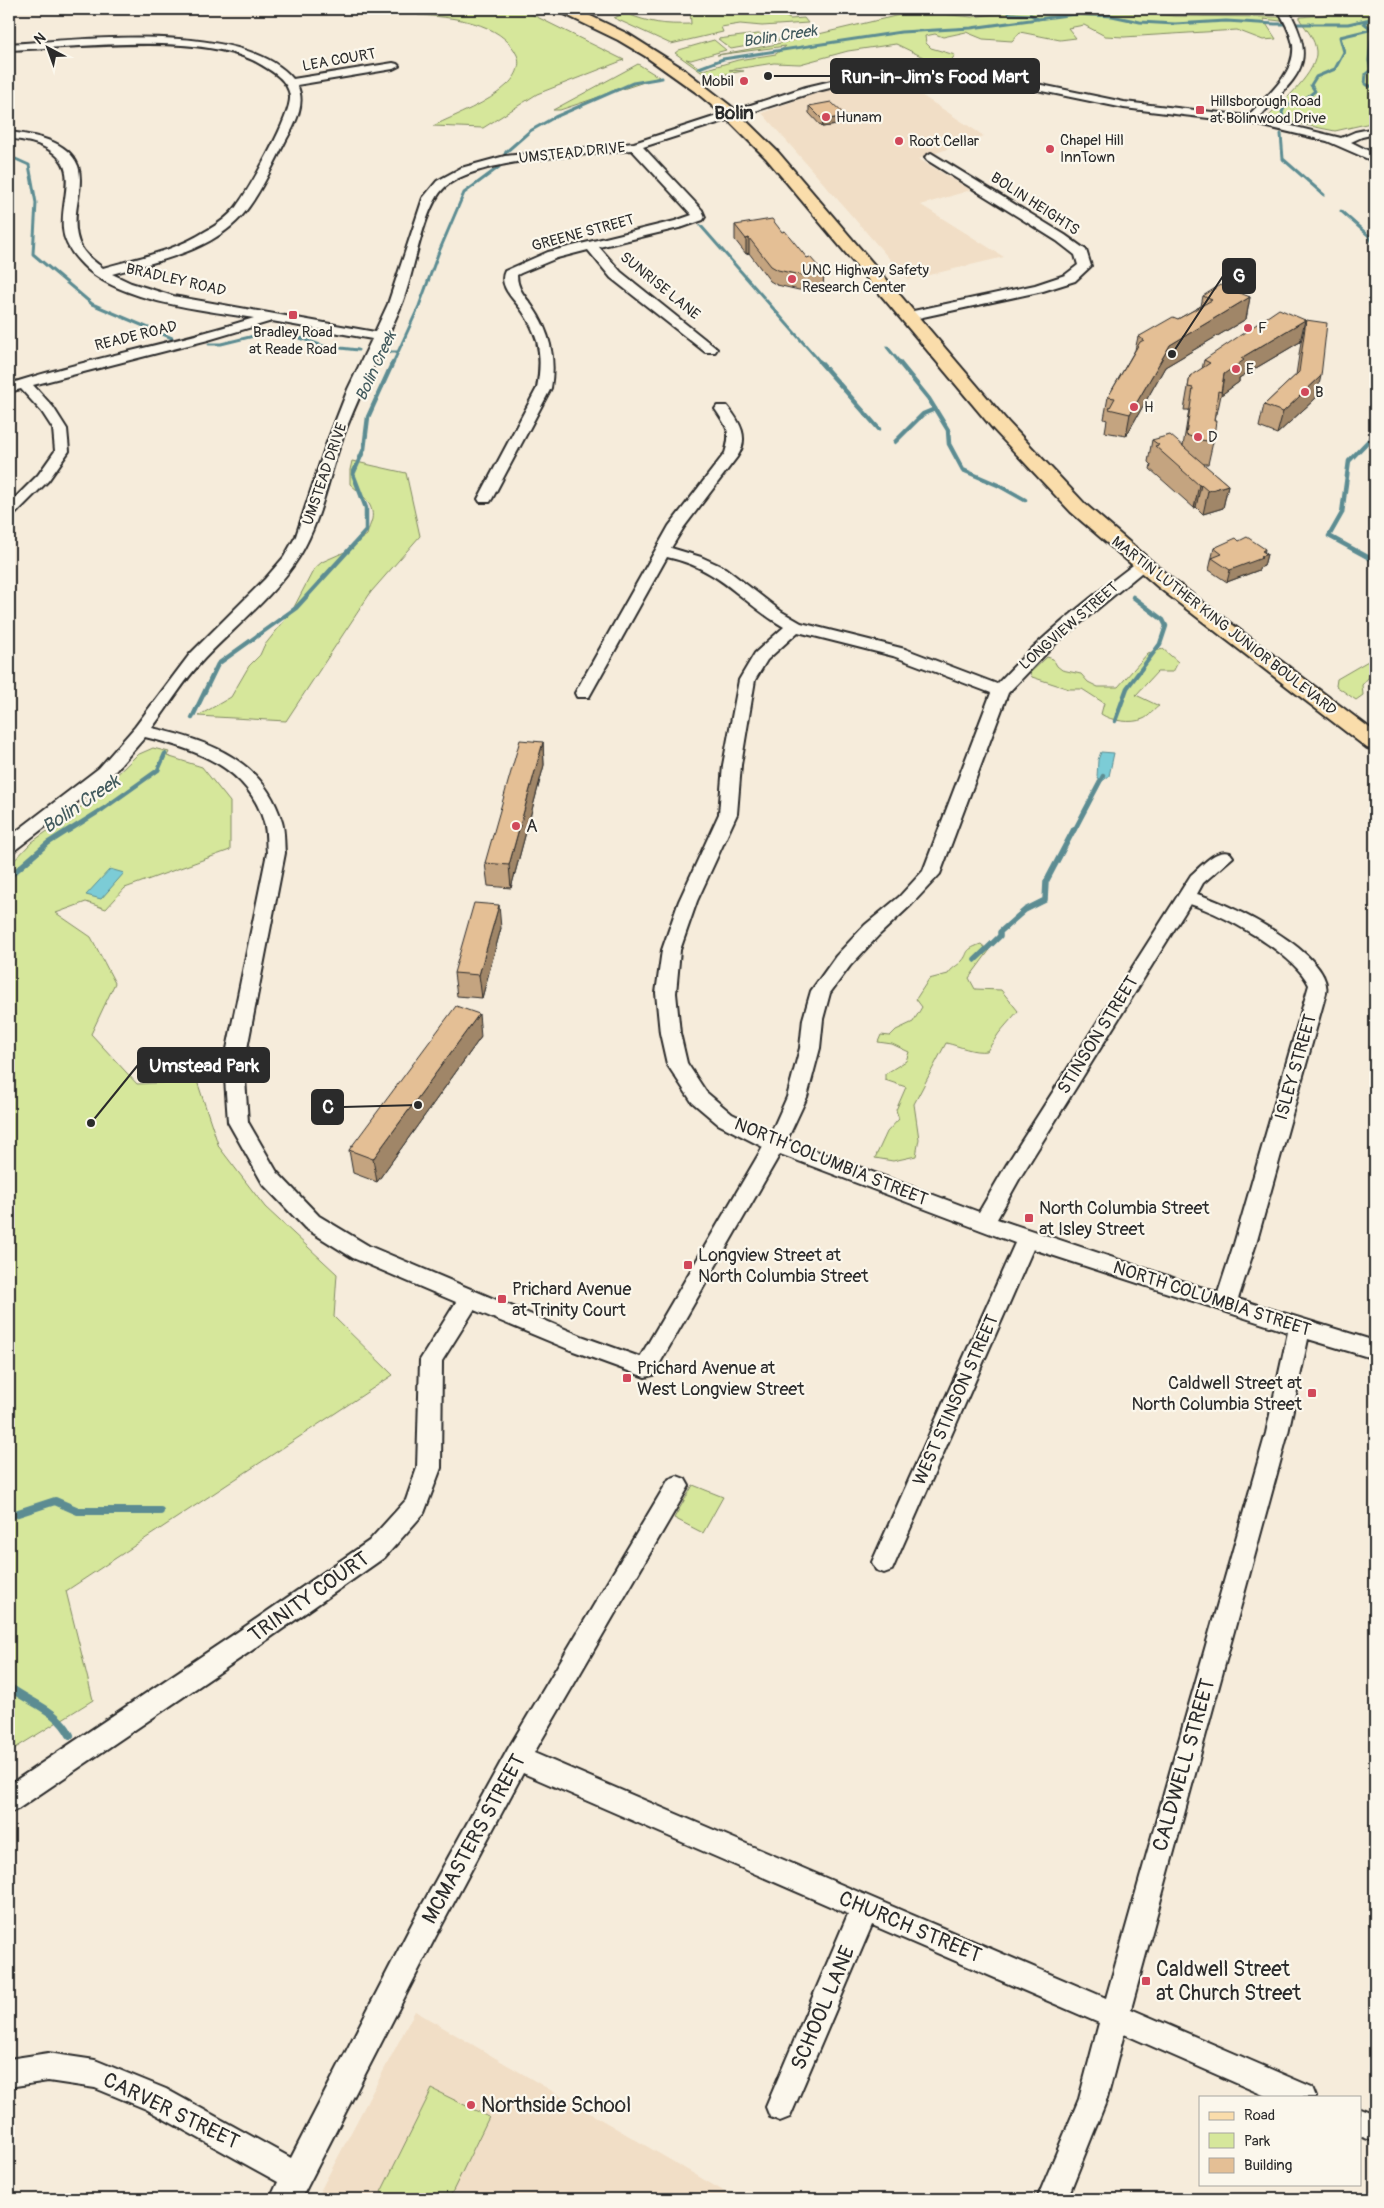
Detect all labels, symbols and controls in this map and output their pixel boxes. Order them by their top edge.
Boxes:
water label: Bolin Creek [742,20,820,52]
north arrow [22,22,72,72]
text: N [31,29,49,48]
street label: LEA COURT [301,44,377,76]
callout: Run-in-Jim's Food Mart [831,59,1039,93]
text: Run-in-Jim's Food Mart [841,65,1030,89]
place label: Mobil [702,72,734,91]
marker: Mobil [738,75,750,87]
place label: Hillsborough Road at Bolinwood Drive [1210,92,1326,128]
district label: Bolin [714,101,754,125]
marker: Hillsborough Road at Bolinwood Drive [1194,104,1206,116]
place label: Hunam [836,108,882,127]
marker: Hunam [820,111,832,123]
place label: Chapel Hill InnTown [1060,131,1124,167]
place label: Root Cellar [909,132,980,151]
marker: Root Cellar [893,135,905,147]
street label: UMSTEAD DRIVE [518,138,626,168]
marker: Chapel Hill InnTown [1044,143,1056,155]
street label: BOLIN HEIGHTS [987,168,1083,240]
street label: GREENE STREET [530,210,636,256]
street label: SUNRISE LANE [616,248,704,324]
street label: BRADLEY ROAD [124,259,228,301]
callout: G [1223,259,1255,293]
place label: UNC Highway Safety Research Center [802,261,930,297]
text: G [1233,264,1246,288]
marker: UNC Highway Safety Research Center [786,273,798,285]
marker: Bradley Road at Reade Road [287,309,299,321]
street label: READE ROAD [93,317,179,355]
place label: F [1258,319,1267,338]
marker: F [1242,322,1254,334]
place label: Bradley Road at Reade Road [249,323,337,359]
water label: Bolin Creek [351,327,401,404]
place label: E [1246,360,1254,379]
marker: E [1230,363,1242,375]
place label: B [1315,383,1324,402]
marker: B [1299,386,1311,398]
place label: H [1144,398,1154,417]
marker: H [1128,401,1140,413]
street label: UMSTEAD DRIVE [299,420,351,528]
place label: D [1208,428,1217,447]
marker: D [1192,431,1204,443]
street label: MARTIN LUTHER KING JUNIOR BOULEVARD [1108,532,1340,720]
street label: LONGVIEW STREET [1016,578,1122,674]
water label: Bolin Creek [38,768,126,839]
place label: A [526,815,538,838]
marker: A [510,820,522,832]
street label: STINSON STREET [1052,972,1144,1098]
street label: ISLEY STREET [1270,1011,1322,1123]
callout: Umstead Park [138,1048,269,1082]
text: Umstead Park [149,1054,260,1078]
callout: C [312,1090,343,1124]
text: C [322,1095,334,1119]
street label: NORTH COLUMBIA STREET [731,1113,931,1211]
place label: North Columbia Street at Isley Street [1039,1197,1210,1241]
marker: North Columbia Street at Isley Street [1023,1212,1035,1224]
place label: Longview Street at North Columbia Street [698,1244,869,1288]
street label: NORTH COLUMBIA STREET [1110,1256,1314,1342]
marker: Longview Street at North Columbia Street [682,1259,694,1271]
place label: Prichard Avenue at Trinity Court [512,1278,631,1322]
marker: Prichard Avenue at Trinity Court [496,1293,508,1305]
street label: WEST STINSON STREET [908,1311,1004,1489]
place label: Prichard Avenue at West Longview Street [637,1357,805,1401]
marker: Prichard Avenue at West Longview Street [621,1372,633,1384]
place label: Caldwell Street at North Columbia Street [1131,1372,1303,1416]
marker: Caldwell Street at North Columbia Street [1306,1387,1318,1399]
street label: TRINITY COURT [243,1545,375,1649]
street label: CALDWELL STREET [1146,1675,1222,1854]
street label: MCMASTERS STREET [416,1749,532,1929]
street label: CHURCH STREET [834,1885,986,1969]
street label: SCHOOL LANE [785,1942,861,2074]
place label: Caldwell Street at Church Street [1156,1956,1302,2007]
marker: Caldwell Street at Church Street [1140,1975,1152,1987]
street label: CARVER STREET [98,2066,244,2156]
place label: Northside School [481,2092,631,2119]
legend [1199,2096,1362,2186]
marker: Northside School [465,2099,477,2111]
text: Road [1244,2106,1275,2125]
text: Park [1244,2132,1271,2151]
text: Building [1244,2156,1292,2175]

